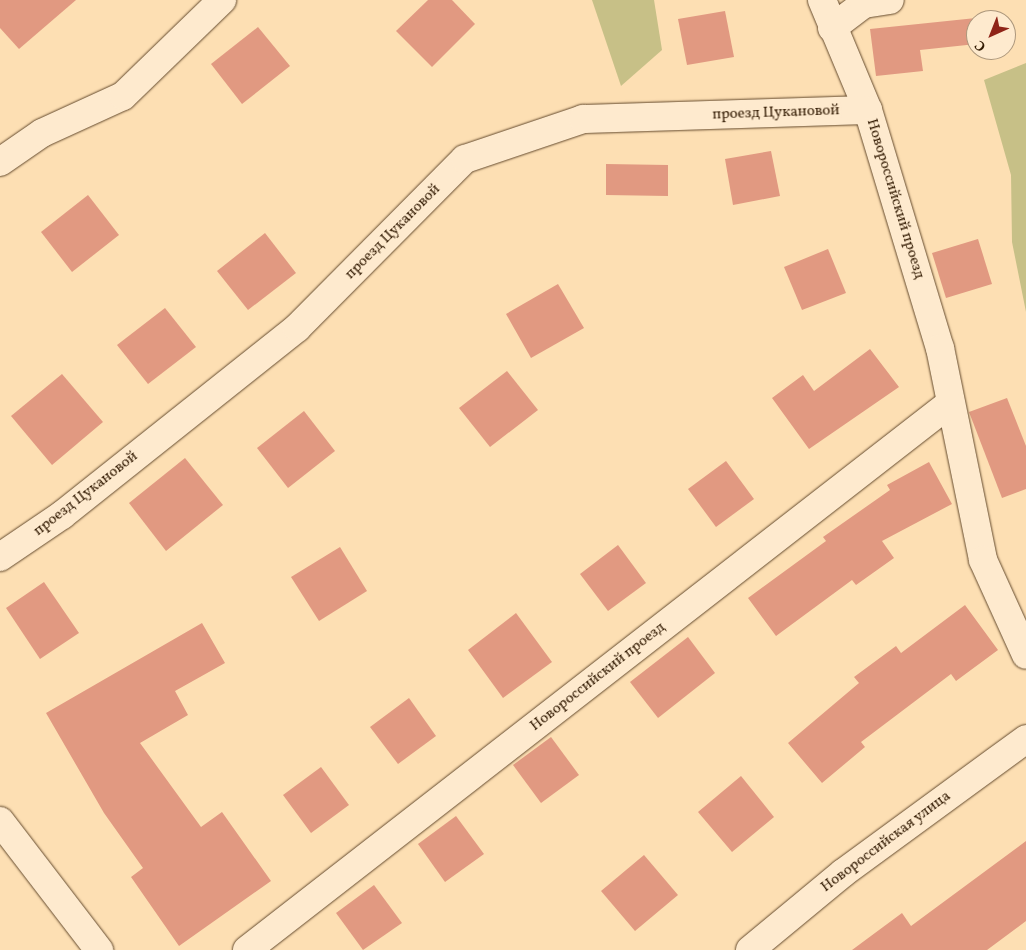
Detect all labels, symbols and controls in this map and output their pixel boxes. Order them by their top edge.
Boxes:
north arrow [966,10,1016,60]
text: С [971,35,991,55]
street label: проезд Цукановой [712,102,840,124]
street label: Новороссийский проезд [862,117,928,281]
street label: проезд Цукановой [342,181,444,283]
street label: проезд Цукановой [30,448,142,540]
street label: Новороссийский проезд [527,619,669,735]
street label: Новороссийская улица [818,787,954,897]

